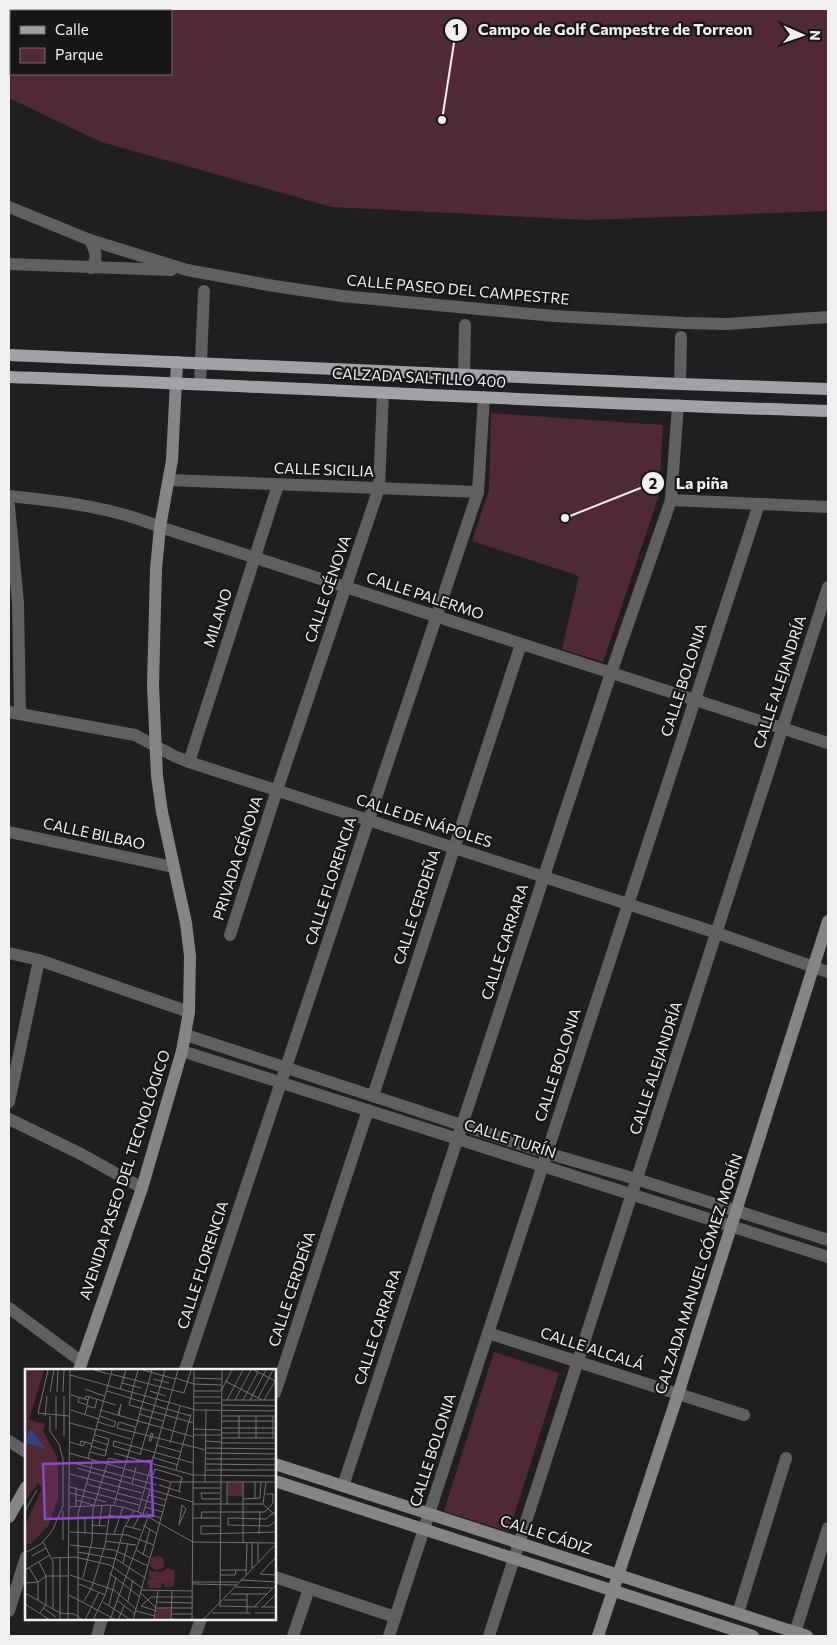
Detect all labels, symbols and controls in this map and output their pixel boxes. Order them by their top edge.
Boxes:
legend [10,10,172,75]
north arrow [777,10,827,60]
callout: Campo de Golf Campestre de Torreon [443,14,762,45]
text: Campo de Golf Campestre de Torreon [478,19,752,38]
text: Calle [55,20,89,38]
text: 1 [453,20,459,38]
text: N [807,30,824,41]
text: Parque [55,45,103,63]
street label: CALLE PASEO DEL CAMPESTRE [346,270,570,308]
street label: CALZADA SALTILLO 400 [332,363,506,391]
street label: CALLE SICILIA [274,458,374,480]
callout: La piña [641,468,738,499]
text: La piña [676,473,728,492]
text: 2 [649,474,657,492]
street label: CALLE GÉNOVA [299,532,354,645]
street label: CALLE PALERMO [364,568,486,623]
street label: MILANO [199,586,235,650]
street label: CALLE ALEJANDRÍA [748,612,809,751]
street label: CALLE BOLONIA [656,621,710,739]
street label: CALLE DE NÁPOLES [354,789,495,851]
street label: PRIVADA GÉNOVA [207,793,266,922]
street label: CALLE BILBAO [42,813,147,853]
street label: CALLE FLORENCIA [301,814,359,947]
street label: CALLE CERDEÑA [389,847,443,967]
street label: CALLE CARRARA [477,881,531,1002]
street label: CALLE ALEJANDRÍA [624,998,685,1137]
street label: CALLE BOLONIA [530,1006,584,1124]
street label: AVENIDA PASEO DEL TECNOLÓGICO [74,1047,173,1302]
street label: CALLE TURÍN [462,1114,559,1161]
street label: CALZADA MANUEL GÓMEZ MORÍN [650,1151,746,1396]
street label: CALLE FLORENCIA [173,1198,231,1331]
street label: CALLE CERDEÑA [264,1229,318,1349]
street label: CALLE CARRARA [350,1266,404,1387]
street label: CALLE ALCALÁ [538,1322,647,1373]
inset map [25,1369,276,1620]
street label: CALLE BOLONIA [405,1391,459,1509]
street label: CALLE CÁDIZ [498,1510,595,1557]

